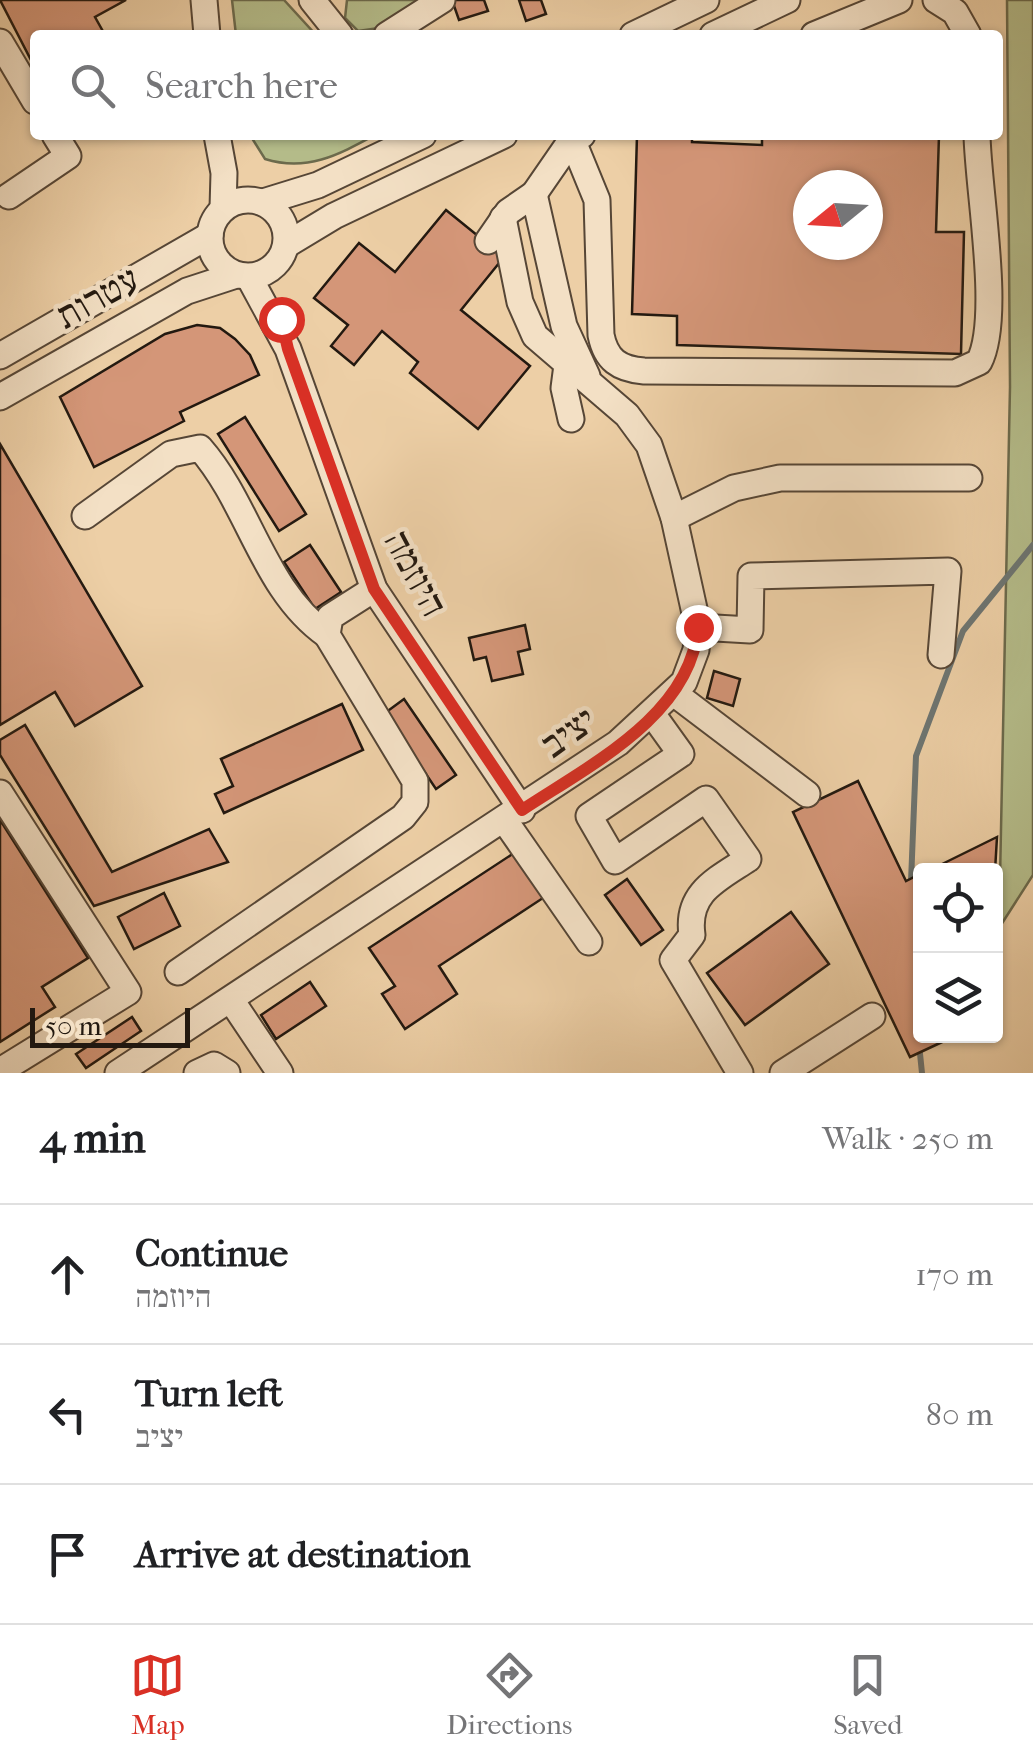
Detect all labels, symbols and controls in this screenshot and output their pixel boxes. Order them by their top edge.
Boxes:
search box [30,30,1003,140]
icon: search [65,58,120,113]
text: Search here [145,63,338,108]
north arrow [793,170,883,260]
street label: עטרות [48,256,147,338]
route start [259,297,305,343]
street label: היוזמה [374,523,457,624]
route end [676,605,722,651]
street label: יציב [532,697,605,767]
map controls [913,863,1003,1043]
button: locate [913,863,1003,953]
button: layers [913,953,1003,1043]
scale bar [30,1003,190,1048]
text: 50 m [45,1009,102,1042]
text: 4 min [40,1114,146,1163]
text: Walk · 250 m [822,1120,993,1157]
text: Continue [135,1231,288,1276]
icon: ahead [40,1247,95,1302]
text: 170 m [915,1256,993,1293]
text: היוזמה [135,1278,212,1315]
text: Turn left [135,1371,283,1416]
icon: left [40,1387,95,1442]
text: 80 m [926,1396,993,1433]
text: יציב [135,1418,183,1455]
icon: arrive [40,1527,95,1582]
text: Arrive at destination [135,1532,471,1577]
tab: Map [130,1648,185,1741]
tab: Directions [446,1648,572,1741]
tab: Saved [833,1648,903,1741]

